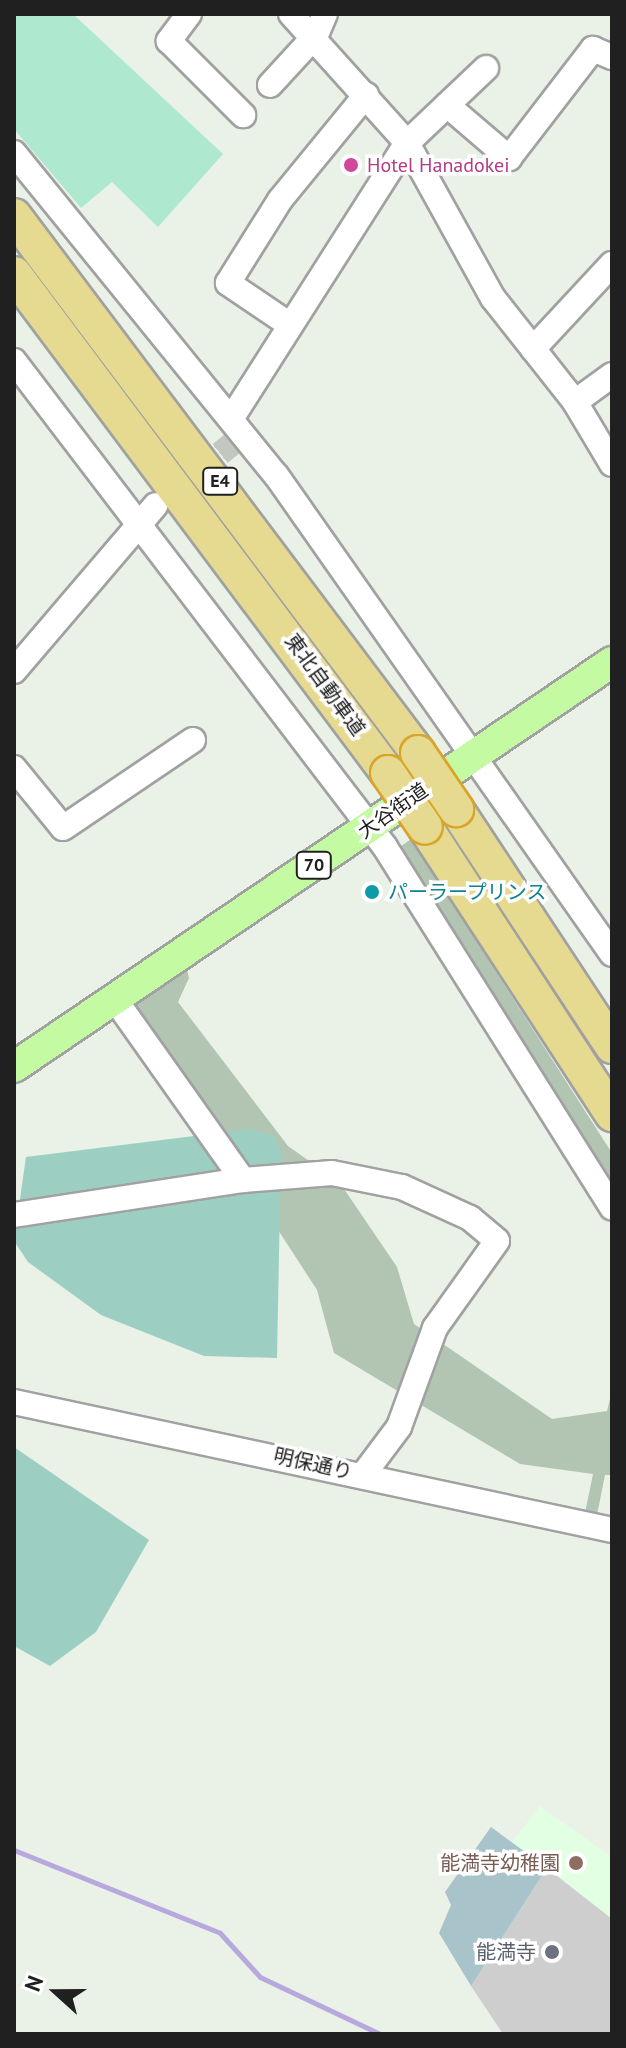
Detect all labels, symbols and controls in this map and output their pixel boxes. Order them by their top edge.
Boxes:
place label: Hotel Hanadokei [367,153,510,177]
marker: Hotel Hanadokei [342,156,360,174]
road number: E4 [202,467,238,495]
street label: 東北自動車道 [280,629,370,741]
street label: 大谷街道 [353,778,433,844]
road number: 70 [294,851,334,879]
place label: パーラープリンス [388,880,548,904]
marker: パーラープリンス [363,883,381,901]
street label: 明保通り [271,1443,355,1485]
place label: 能満寺幼稚園 [440,1851,560,1875]
marker: 能満寺幼稚園 [567,1854,585,1872]
place label: 能満寺 [476,1940,536,1964]
marker: 能満寺 [543,1943,561,1961]
north arrow [16,1952,96,2032]
text: N [18,1972,49,1995]

